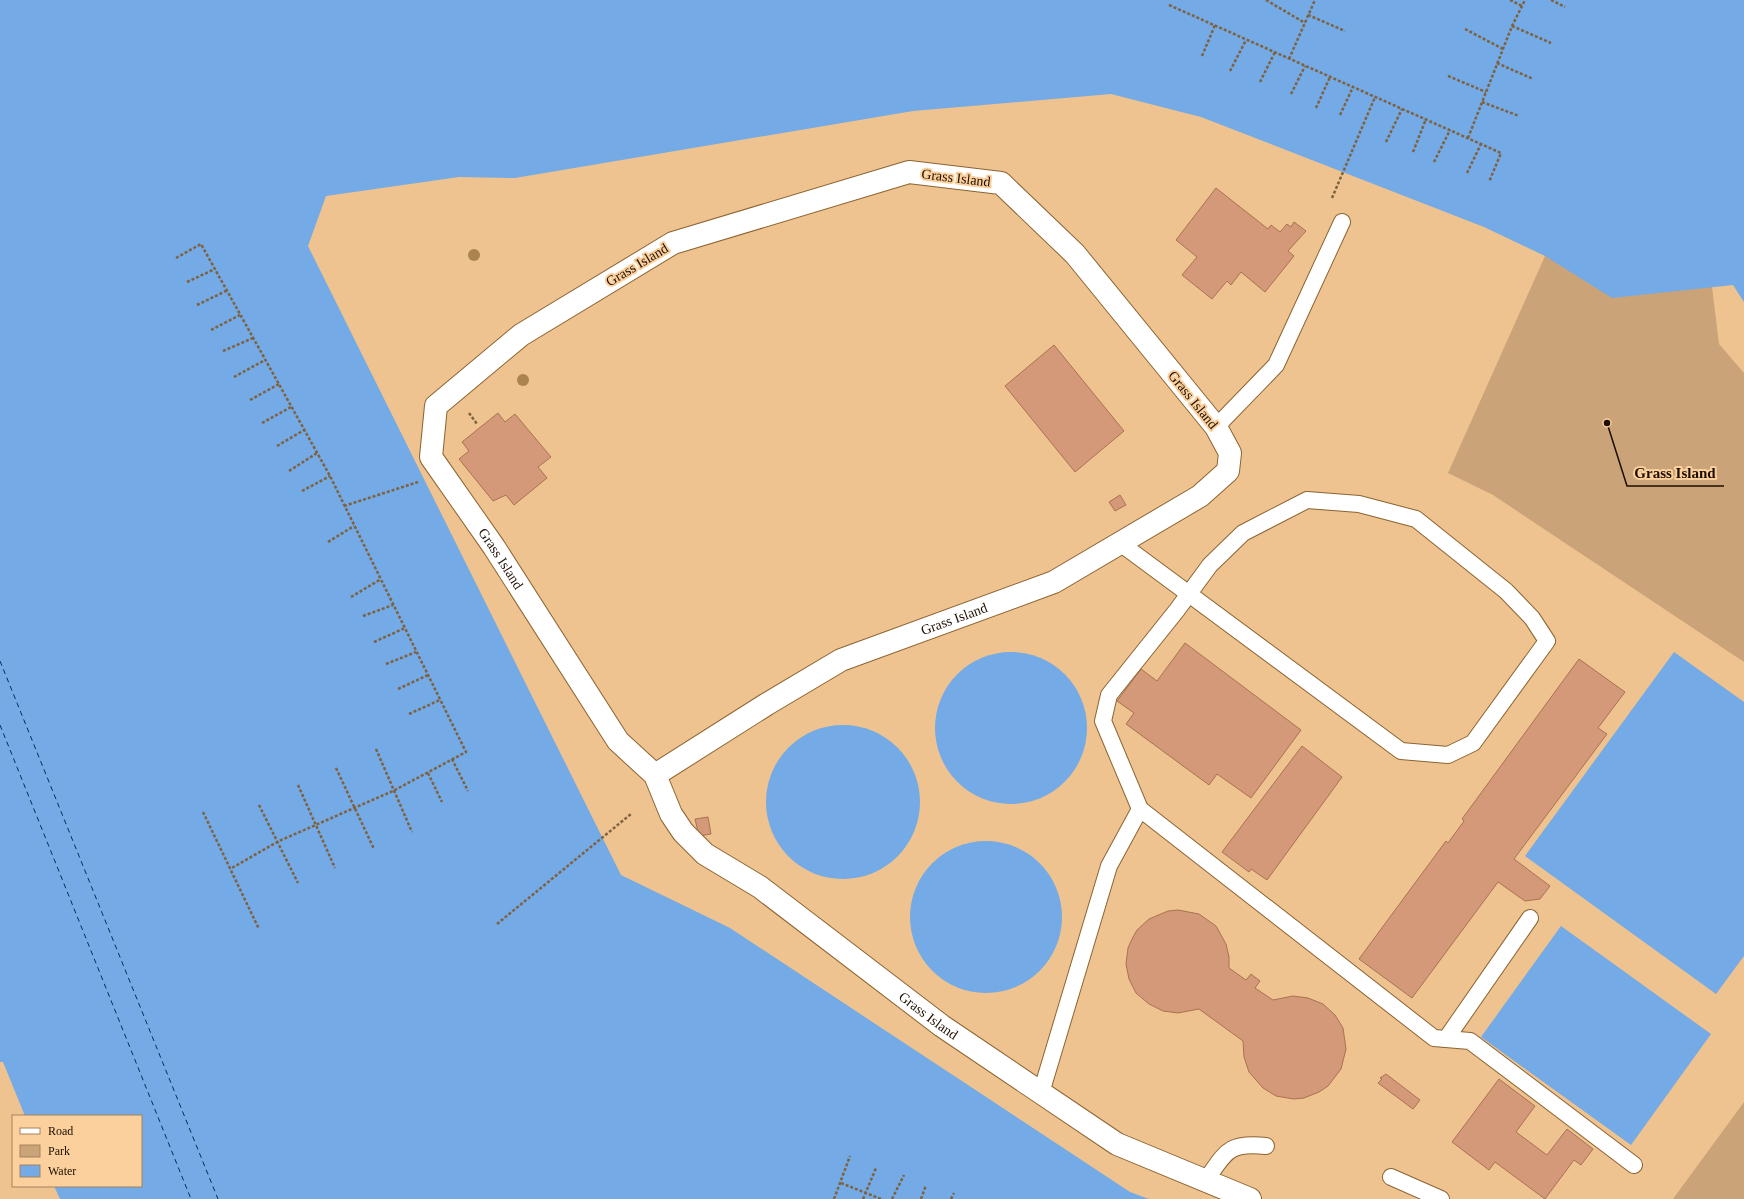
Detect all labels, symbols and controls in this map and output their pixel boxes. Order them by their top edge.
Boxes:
street label: Grass Island [921,166,991,190]
street label: Grass Island [603,241,671,289]
street label: Grass Island [1165,368,1221,432]
callout: Grass Island [1627,459,1724,486]
text: Grass Island [1634,465,1716,481]
street label: Grass Island [476,525,526,592]
street label: Grass Island [919,600,989,638]
street label: Grass Island [896,989,961,1042]
legend [12,1115,142,1187]
text: Road [48,1124,73,1138]
text: Park [48,1144,70,1158]
text: Water [48,1164,76,1178]

